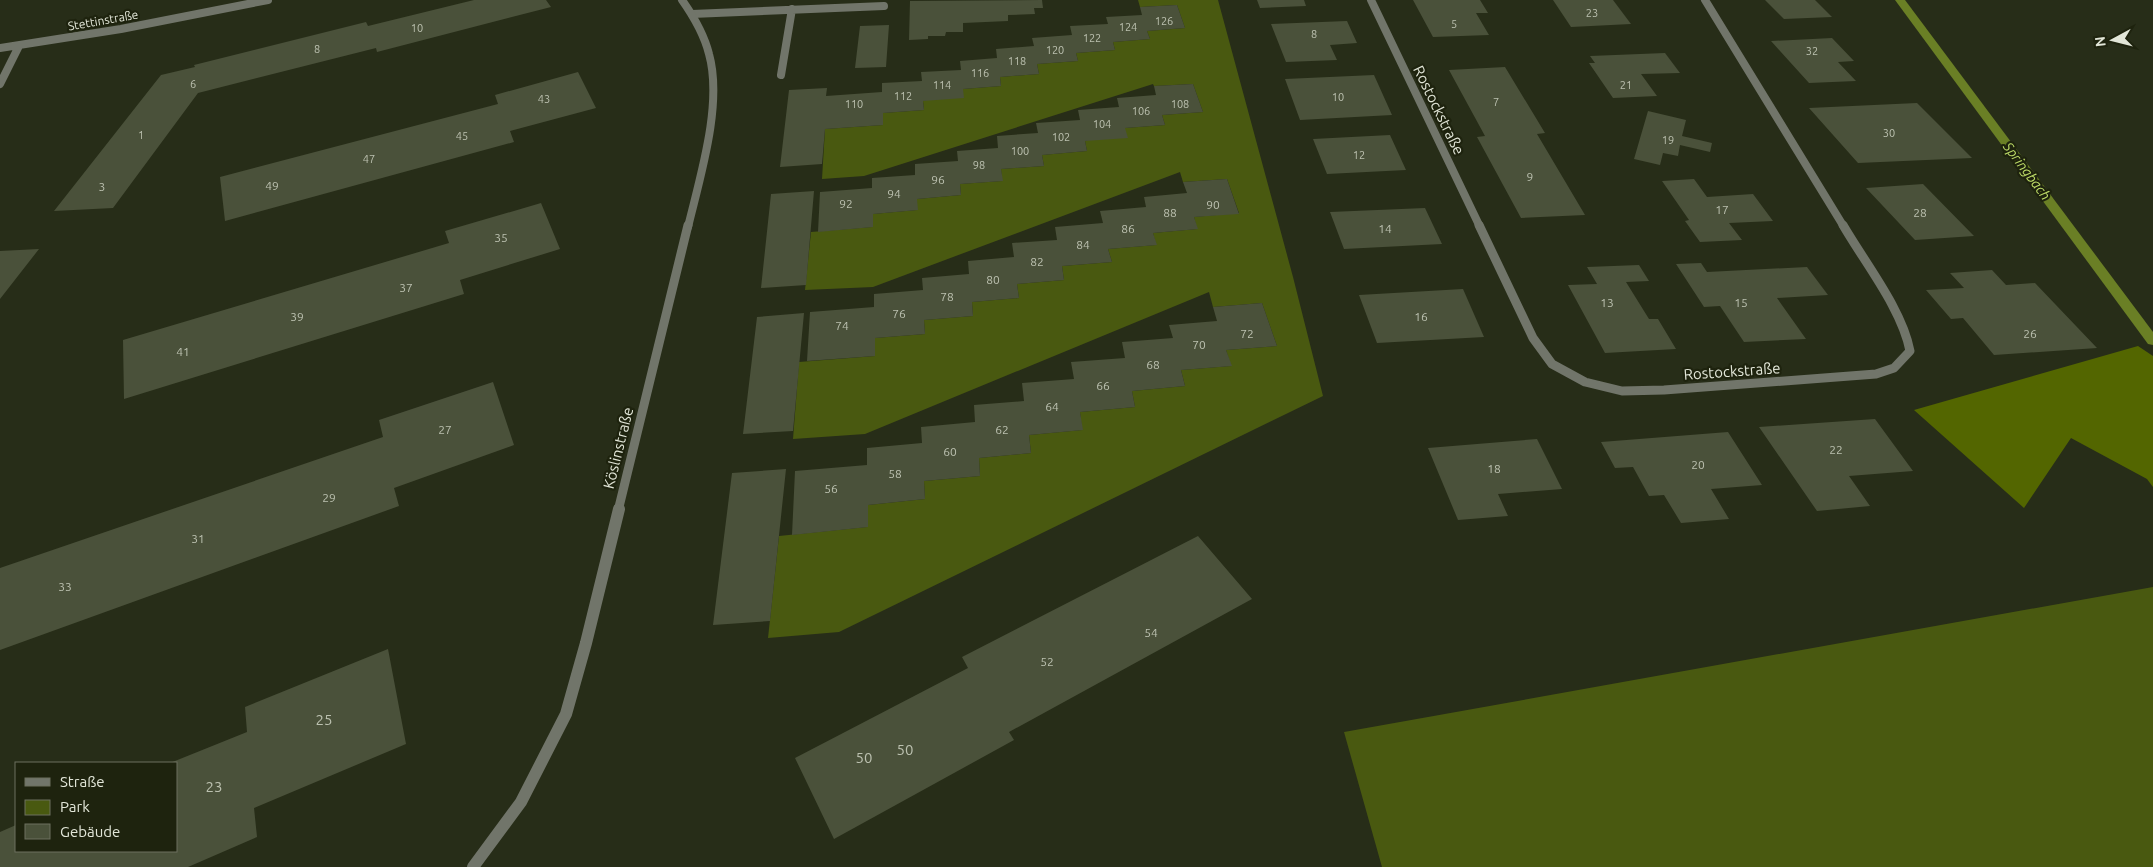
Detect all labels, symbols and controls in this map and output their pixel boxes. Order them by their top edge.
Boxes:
street label: Stettinstraße [67,7,139,33]
house number: 23 [1586,7,1598,19]
house number: 126 [1155,15,1173,27]
north arrow [2088,15,2138,65]
house number: 5 [1451,18,1457,30]
house number: 124 [1119,21,1137,33]
house number: 10 [411,22,423,34]
house number: 8 [1311,28,1317,40]
house number: 122 [1083,32,1101,44]
text: N [2092,35,2109,48]
house number: 8 [314,43,320,55]
house number: 120 [1046,44,1064,56]
house number: 32 [1806,45,1818,57]
house number: 118 [1008,55,1026,67]
street label: Rostockstraße [1410,63,1468,157]
house number: 116 [971,67,989,79]
house number: 6 [190,78,196,90]
house number: 114 [933,79,951,91]
house number: 21 [1620,79,1632,91]
house number: 112 [894,90,912,102]
house number: 10 [1332,91,1344,103]
house number: 43 [538,93,550,105]
house number: 7 [1493,96,1499,108]
house number: 110 [845,98,863,110]
house number: 108 [1171,98,1189,110]
house number: 106 [1132,105,1150,117]
house number: 104 [1093,118,1111,130]
house number: 30 [1883,127,1895,139]
house number: 1 [138,129,144,141]
house number: 45 [456,130,468,142]
house number: 102 [1052,131,1070,143]
house number: 19 [1662,134,1674,146]
water label: Springbach [1999,138,2054,203]
house number: 100 [1011,145,1029,157]
house number: 12 [1353,149,1365,161]
house number: 47 [363,153,375,165]
house number: 98 [973,159,985,171]
house number: 9 [1527,170,1533,183]
house number: 96 [931,173,945,186]
house number: 49 [265,179,279,192]
house number: 3 [99,180,105,193]
house number: 94 [887,187,901,200]
house number: 92 [839,197,853,210]
house number: 90 [1206,198,1220,211]
house number: 17 [1715,203,1729,216]
house number: 88 [1163,206,1177,219]
house number: 28 [1913,206,1927,219]
house number: 86 [1121,222,1135,235]
house number: 14 [1378,222,1392,235]
house number: 35 [494,231,508,244]
house number: 84 [1076,238,1090,251]
house number: 82 [1030,255,1044,268]
house number: 80 [986,273,1000,286]
house number: 37 [399,281,413,294]
house number: 78 [940,290,954,303]
house number: 13 [1600,296,1614,309]
house number: 15 [1734,296,1748,309]
house number: 76 [892,307,906,320]
house number: 39 [290,310,304,323]
house number: 16 [1414,310,1428,323]
house number: 74 [835,319,849,332]
house number: 72 [1240,327,1254,340]
house number: 26 [2023,327,2037,340]
house number: 70 [1192,338,1206,351]
house number: 41 [176,345,190,358]
house number: 68 [1146,358,1160,371]
street label: Rostockstraße [1683,359,1781,383]
house number: 66 [1096,379,1110,392]
house number: 64 [1045,400,1059,413]
street label: Köslinstraße [600,405,636,491]
house number: 27 [438,423,452,436]
house number: 62 [995,423,1009,436]
house number: 22 [1829,443,1843,456]
house number: 60 [943,445,957,458]
house number: 20 [1691,458,1705,471]
house number: 18 [1487,462,1501,475]
house number: 58 [888,467,902,480]
house number: 56 [824,482,838,495]
house number: 29 [322,491,336,504]
house number: 31 [191,532,205,545]
house number: 33 [58,580,72,593]
house number: 54 [1144,626,1158,639]
house number: 52 [1040,655,1054,668]
house number: 25 [316,711,332,728]
house number: 50 [897,741,913,758]
house number: 50 [856,749,872,766]
legend [15,762,178,852]
text: Straße [60,773,104,790]
house number: 23 [206,778,222,795]
text: Park [60,798,90,815]
text: Gebäude [60,823,120,840]

